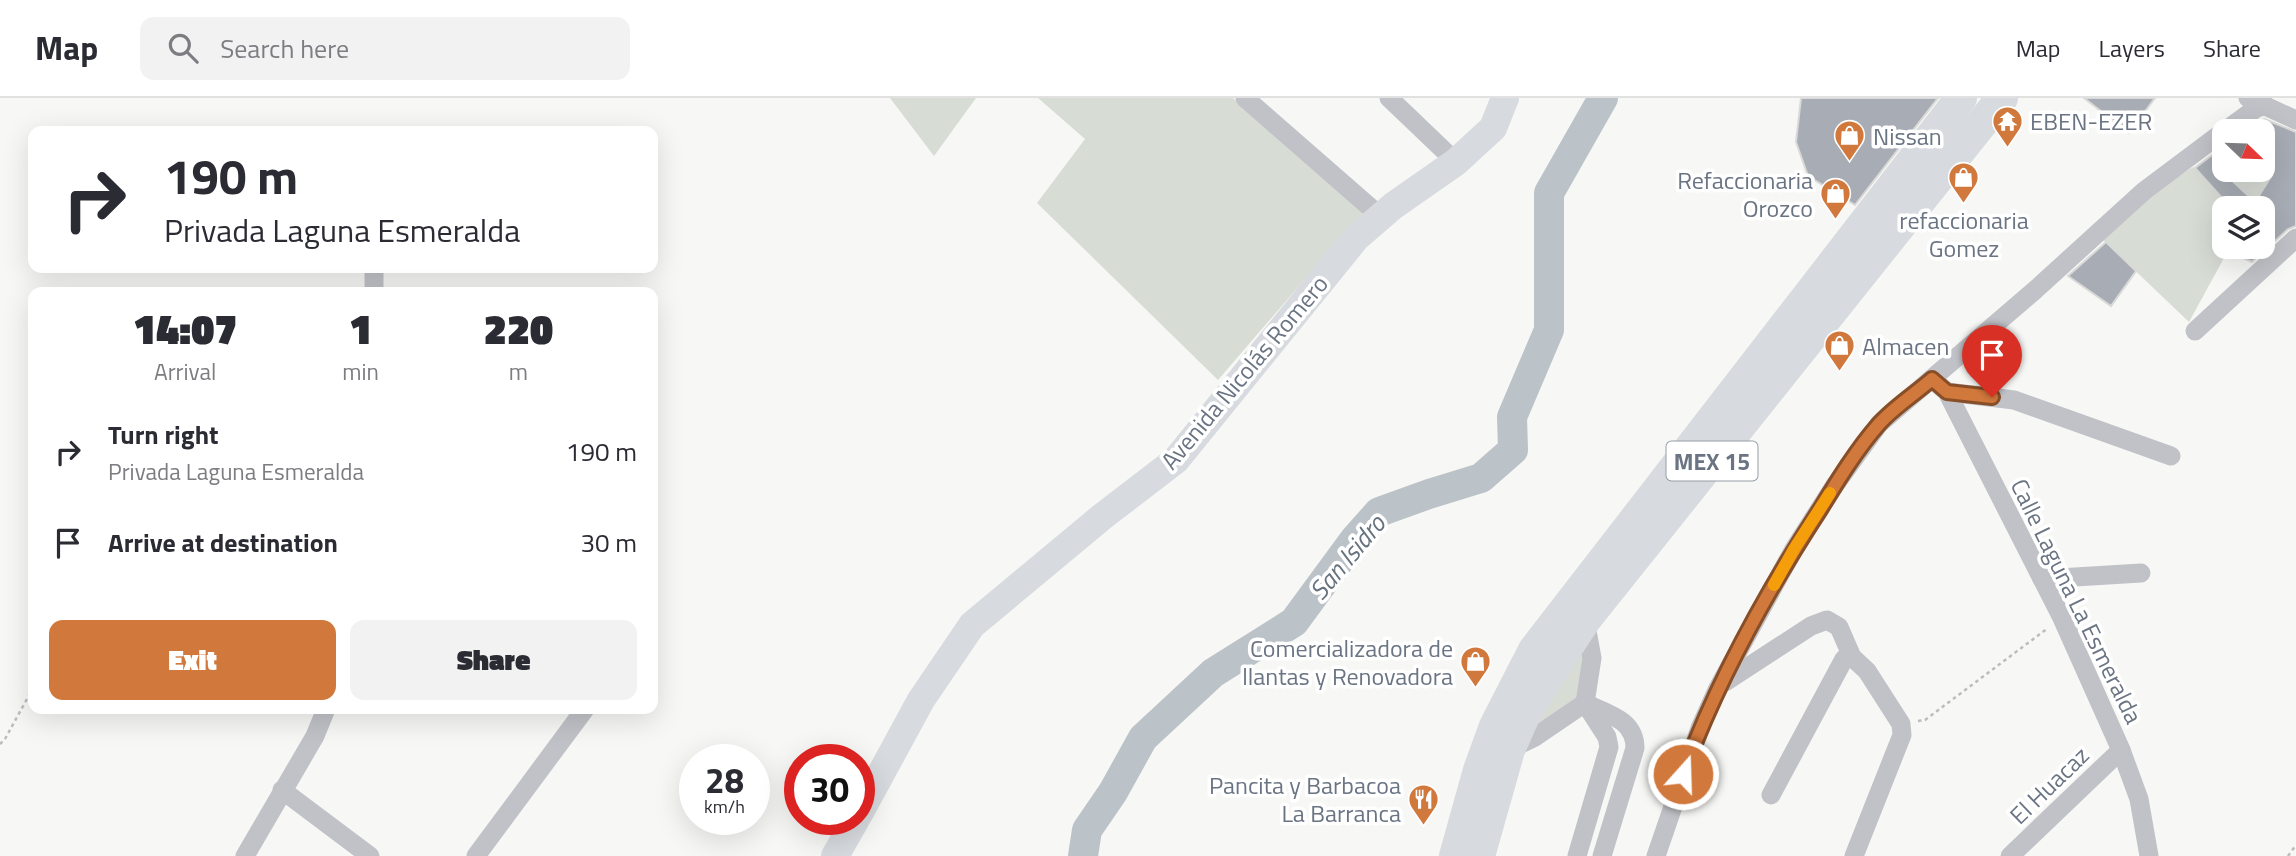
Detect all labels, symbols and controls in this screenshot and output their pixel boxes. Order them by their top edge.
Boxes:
search box [140,17,630,80]
text: Map [35,23,98,73]
icon: search [164,29,202,67]
text: Search here [220,29,349,68]
text: Map [2016,30,2061,66]
text: Layers [2099,30,2165,66]
text: Share [2203,30,2261,66]
place label: EBEN-EZER [2030,103,2152,139]
temple icon: EBEN-EZER [1990,104,2024,148]
place label: Nissan [1873,118,1942,154]
shop icon: Nissan [1833,119,1867,163]
north arrow [2212,119,2275,182]
map controls [2212,119,2275,259]
text: 190 m [164,138,298,213]
icon: right [49,154,140,245]
shop icon: refaccionaria Gomez [1947,161,1981,205]
place label: Refaccionaria Orozco [1677,162,1813,226]
shop icon: Refaccionaria Orozco [1819,177,1853,221]
button: layers [2212,196,2275,259]
place label: refaccionaria Gomez [1899,202,2029,266]
text: Privada Laguna Esmeralda [164,206,520,254]
street label: Avenida Nicolás Romero [1152,267,1336,477]
text: 14:07 [133,296,237,360]
text: 1 [349,296,372,360]
text: 220 [484,296,553,360]
pin [1962,325,2022,397]
place label: Almacen [1862,328,1949,364]
shop icon: Almacen [1822,329,1856,373]
icon: arrive [1973,336,2011,374]
text: Arrival [154,354,216,389]
text: min [342,354,379,389]
text: m [509,354,528,389]
text: Turn right [108,415,219,454]
text: 190 m [566,432,637,471]
icon: right [49,433,87,471]
road number: MEX 15 [1666,442,1758,480]
text: Privada Laguna Esmeralda [108,454,364,489]
street label: Calle Laguna La Esmeralda [2002,473,2152,729]
water label: San Isidro [1300,505,1395,608]
text: Arrive at destination [108,523,338,562]
text: 30 m [580,523,637,562]
icon: arrive [49,524,87,562]
button: Exit [49,620,336,700]
button: Share [350,620,637,700]
place label: Comercializadora de llantas y Renovadora [1242,630,1453,694]
shop icon: Comercializadora de llantas y Renovadora [1459,645,1493,689]
position arrow [1646,737,1720,811]
street label: El Huacaz [2001,738,2097,832]
speed limit sign: 30 [784,744,875,835]
text: 28 [705,753,744,807]
place label: Pancita y Barbacoa La Barranca [1209,767,1401,831]
restaurant icon: Pancita y Barbacoa La Barranca [1407,782,1441,826]
text: km/h [704,793,745,820]

